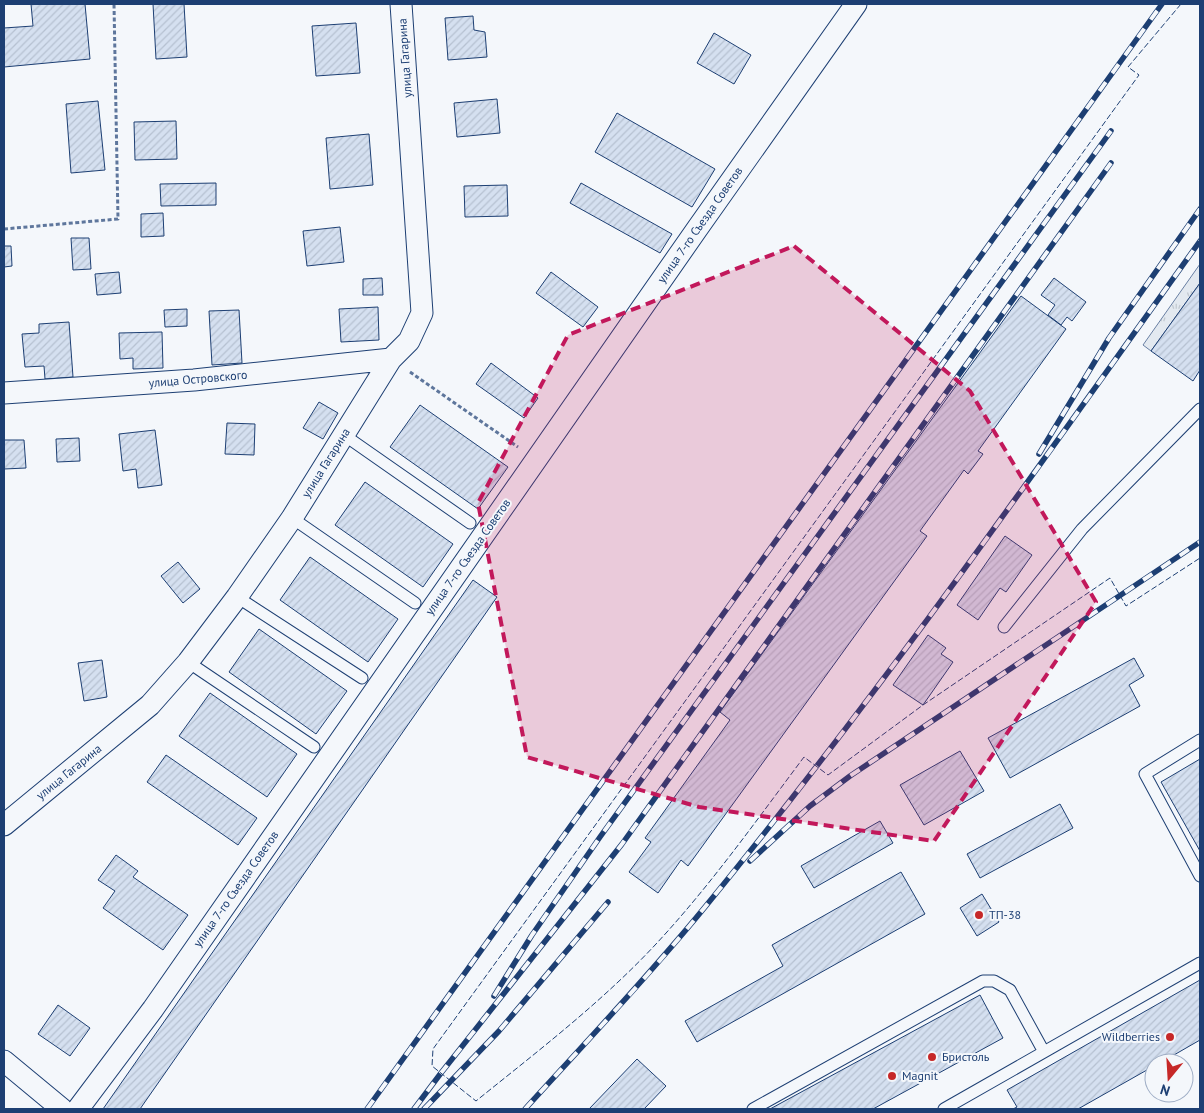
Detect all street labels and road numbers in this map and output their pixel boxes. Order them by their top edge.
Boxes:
street label: улица Гагарина [394,18,415,98]
street label: улица 7-го Съезда Советов [654,164,745,286]
street label: улица Островского [148,367,248,390]
street label: улица Гагарина [298,425,353,500]
street label: улица 7-го Съезда Советов [422,496,513,618]
street label: улица Гагарина [33,741,104,802]
street label: улица 7-го Съезда Советов [190,828,281,950]

